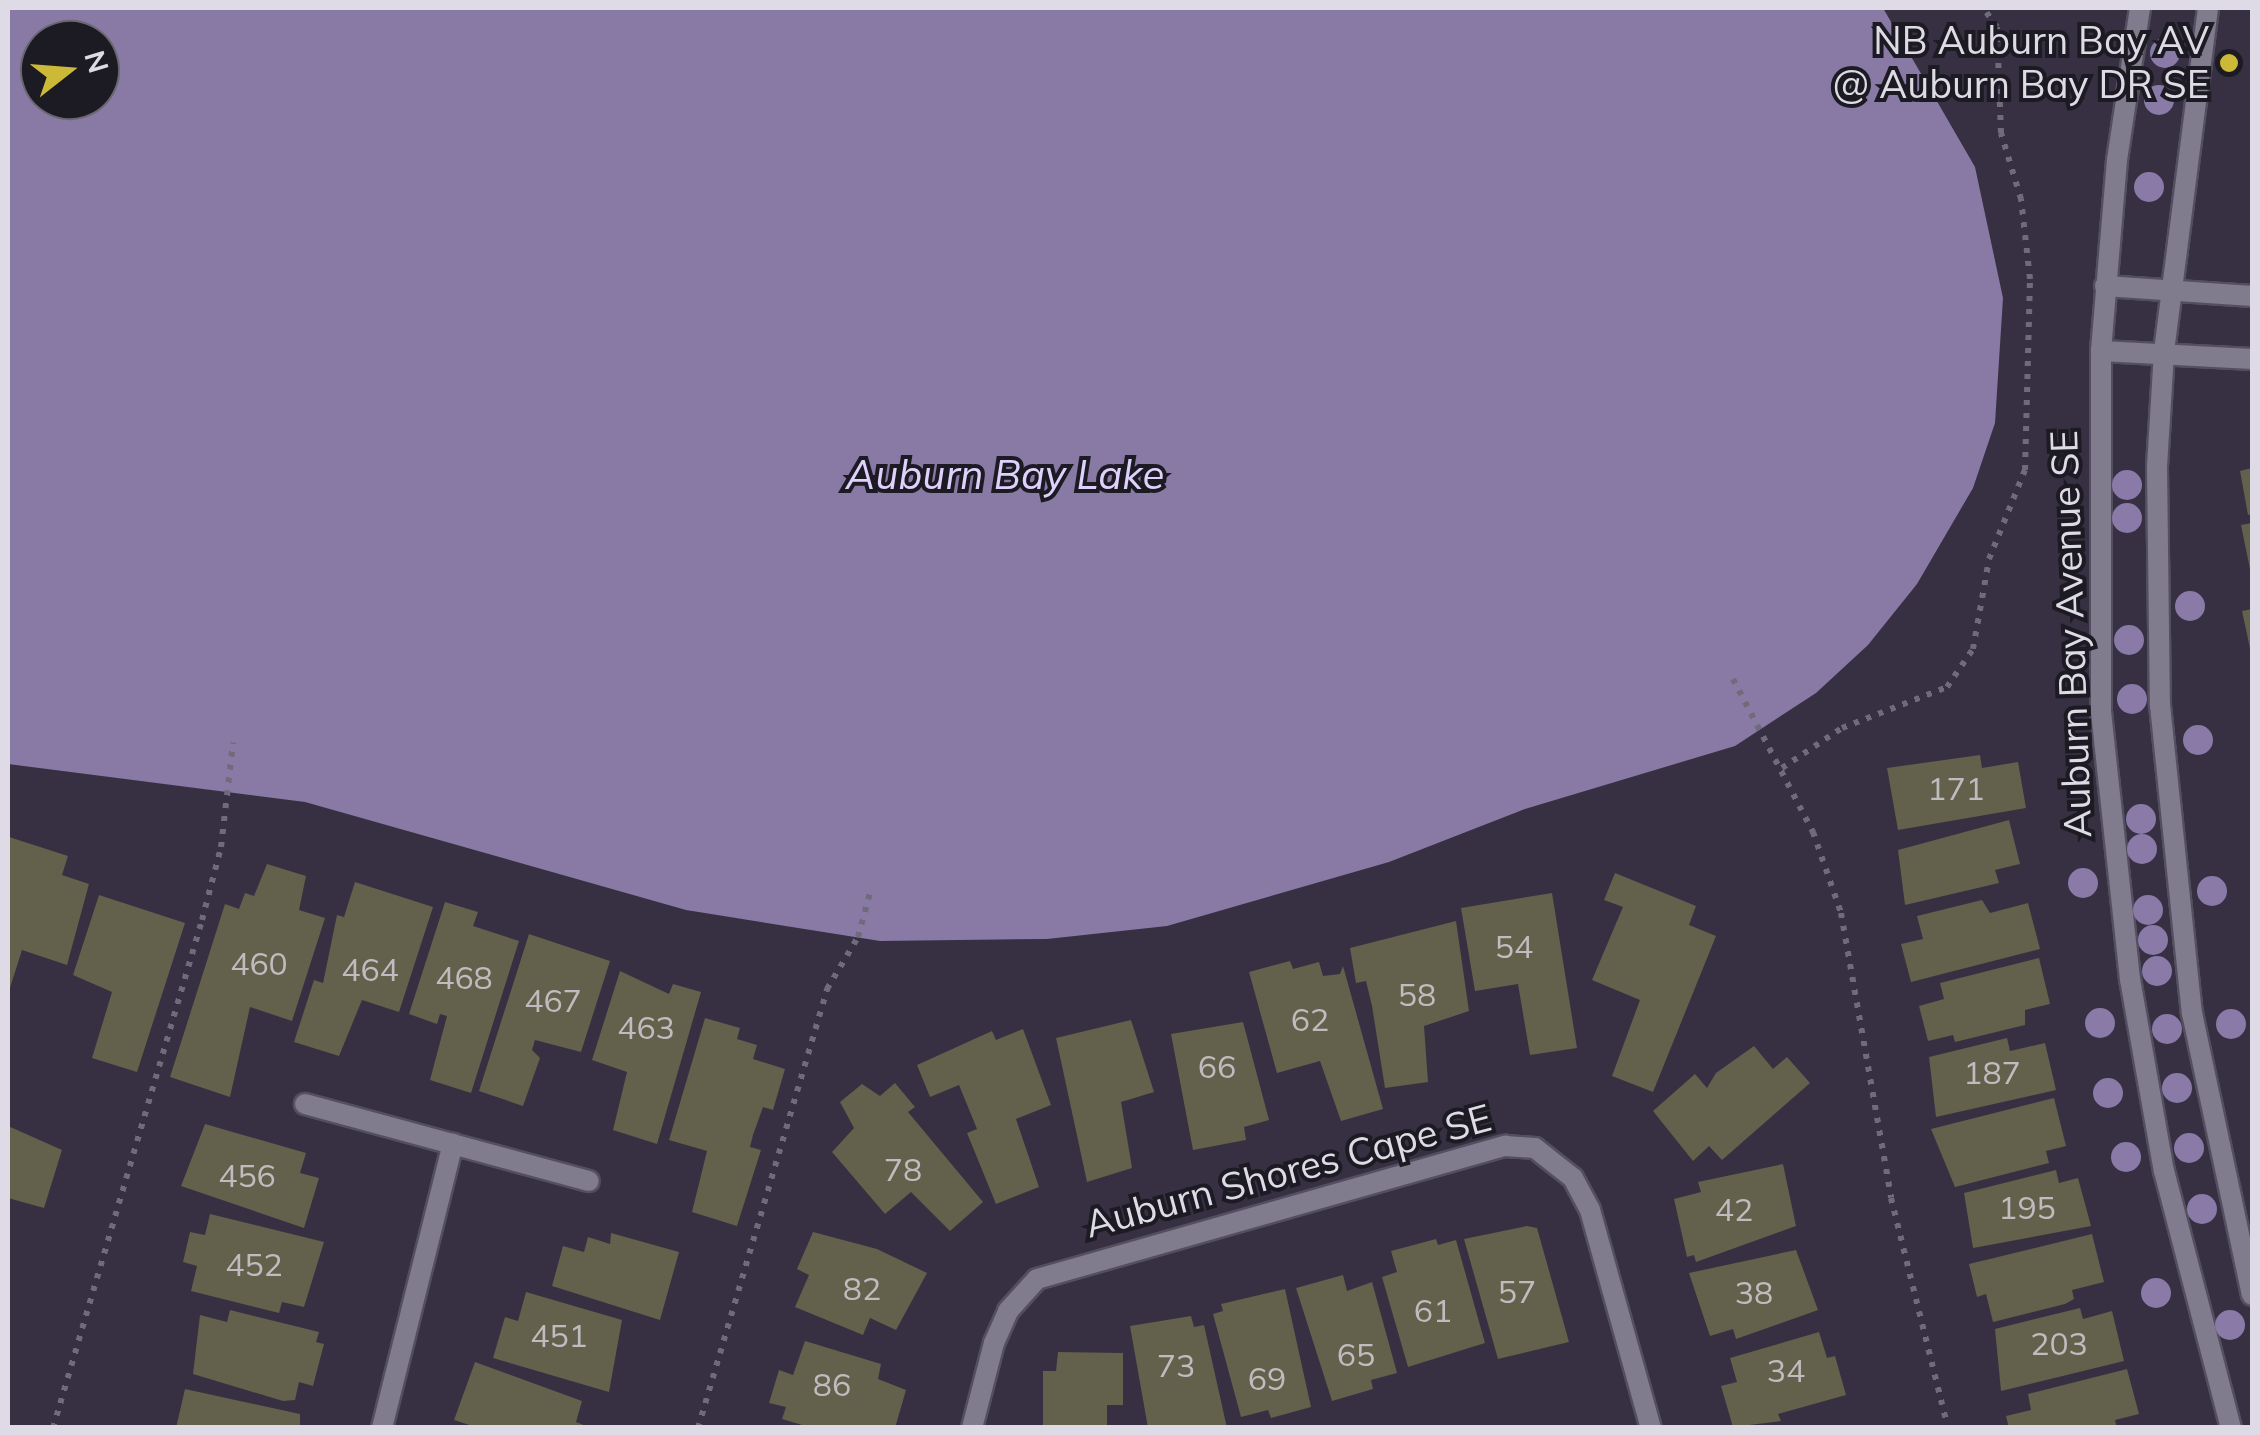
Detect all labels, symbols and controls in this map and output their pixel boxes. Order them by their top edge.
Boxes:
place label: NB Auburn Bay AV @ Auburn Bay DR SE [1833,18,2209,107]
north arrow [20,20,120,120]
text: N [77,46,117,77]
marker: NB Auburn Bay AV @ Auburn Bay DR SE [2218,52,2240,74]
street label: Auburn Bay Avenue SE [2041,430,2101,838]
water label: Auburn Bay Lake [846,450,1164,498]
house number: 171 [1927,769,1985,807]
house number: 54 [1495,927,1533,965]
house number: 460 [230,944,288,982]
house number: 464 [341,950,399,988]
house number: 468 [435,958,493,996]
house number: 58 [1398,975,1436,1013]
house number: 467 [524,981,582,1019]
house number: 62 [1291,1000,1329,1038]
house number: 463 [617,1008,675,1046]
house number: 66 [1198,1047,1236,1085]
house number: 187 [1963,1053,2021,1091]
street label: Auburn Shores Cape SE [1080,1095,1496,1247]
house number: 78 [884,1150,922,1188]
house number: 456 [218,1156,276,1194]
house number: 195 [1998,1188,2056,1226]
house number: 42 [1715,1190,1753,1228]
house number: 452 [225,1245,283,1283]
house number: 82 [843,1269,881,1307]
house number: 57 [1498,1272,1536,1310]
house number: 38 [1735,1273,1773,1311]
house number: 61 [1414,1291,1452,1329]
house number: 451 [530,1316,588,1354]
house number: 203 [2030,1324,2088,1362]
house number: 65 [1337,1335,1375,1373]
house number: 73 [1157,1346,1195,1384]
house number: 34 [1767,1351,1805,1389]
house number: 69 [1248,1359,1286,1397]
house number: 86 [813,1365,851,1403]

